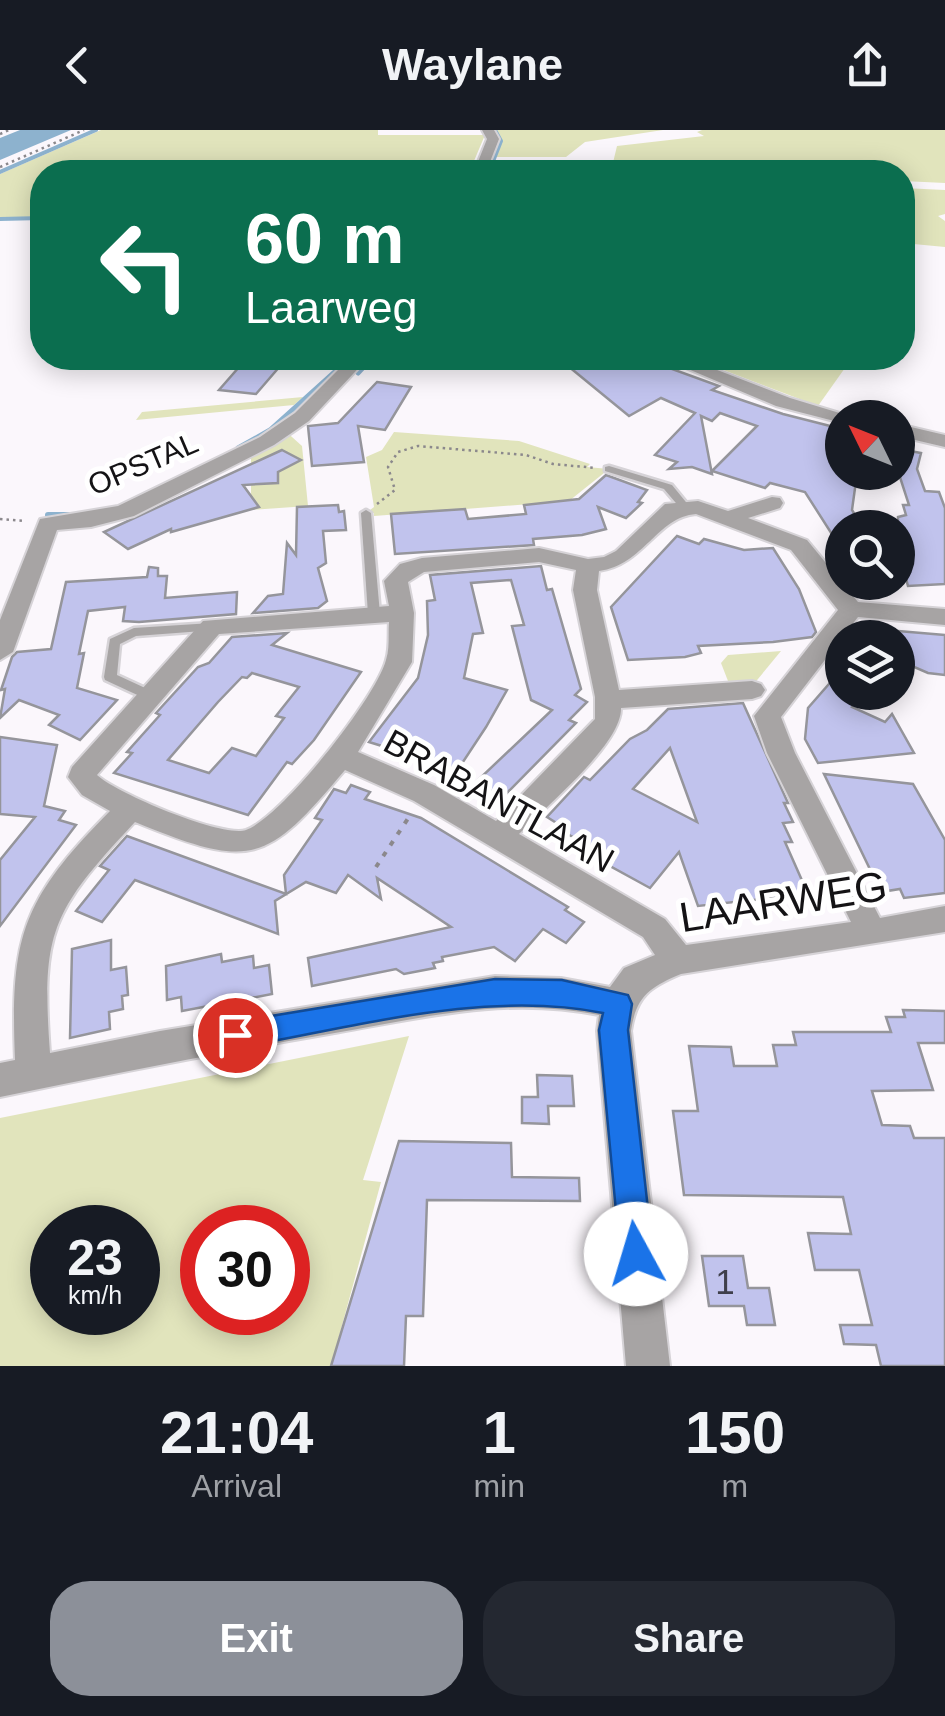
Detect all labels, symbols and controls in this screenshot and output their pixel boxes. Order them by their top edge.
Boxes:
icon: back [50,38,105,93]
icon: share [840,38,895,93]
text: Waylane [382,39,563,90]
icon: left [80,200,210,330]
text: 60 m [245,200,405,278]
text: Laarweg [245,282,418,333]
north arrow [825,400,915,490]
map controls [825,400,915,710]
street label: OPSTAL [83,426,203,501]
button: search [825,510,915,600]
button: layers [825,620,915,710]
street label: BRABANTLAAN [378,721,621,880]
street label: LAARWEG [676,862,890,941]
pin [193,993,278,1078]
icon: arrive [208,1008,263,1063]
position arrow [584,1202,688,1306]
speed limit sign: 30 [180,1205,310,1335]
text: 23 [67,1230,123,1286]
house number: 1 [715,1262,735,1301]
text: km/h [68,1281,122,1309]
text: 21:04 [160,1399,313,1466]
text: 1 [482,1399,516,1466]
text: 150 [685,1399,785,1466]
text: Arrival [191,1468,282,1504]
text: min [473,1468,525,1504]
text: m [722,1468,748,1504]
button: Exit [50,1581,463,1696]
button: Share [483,1581,895,1696]

